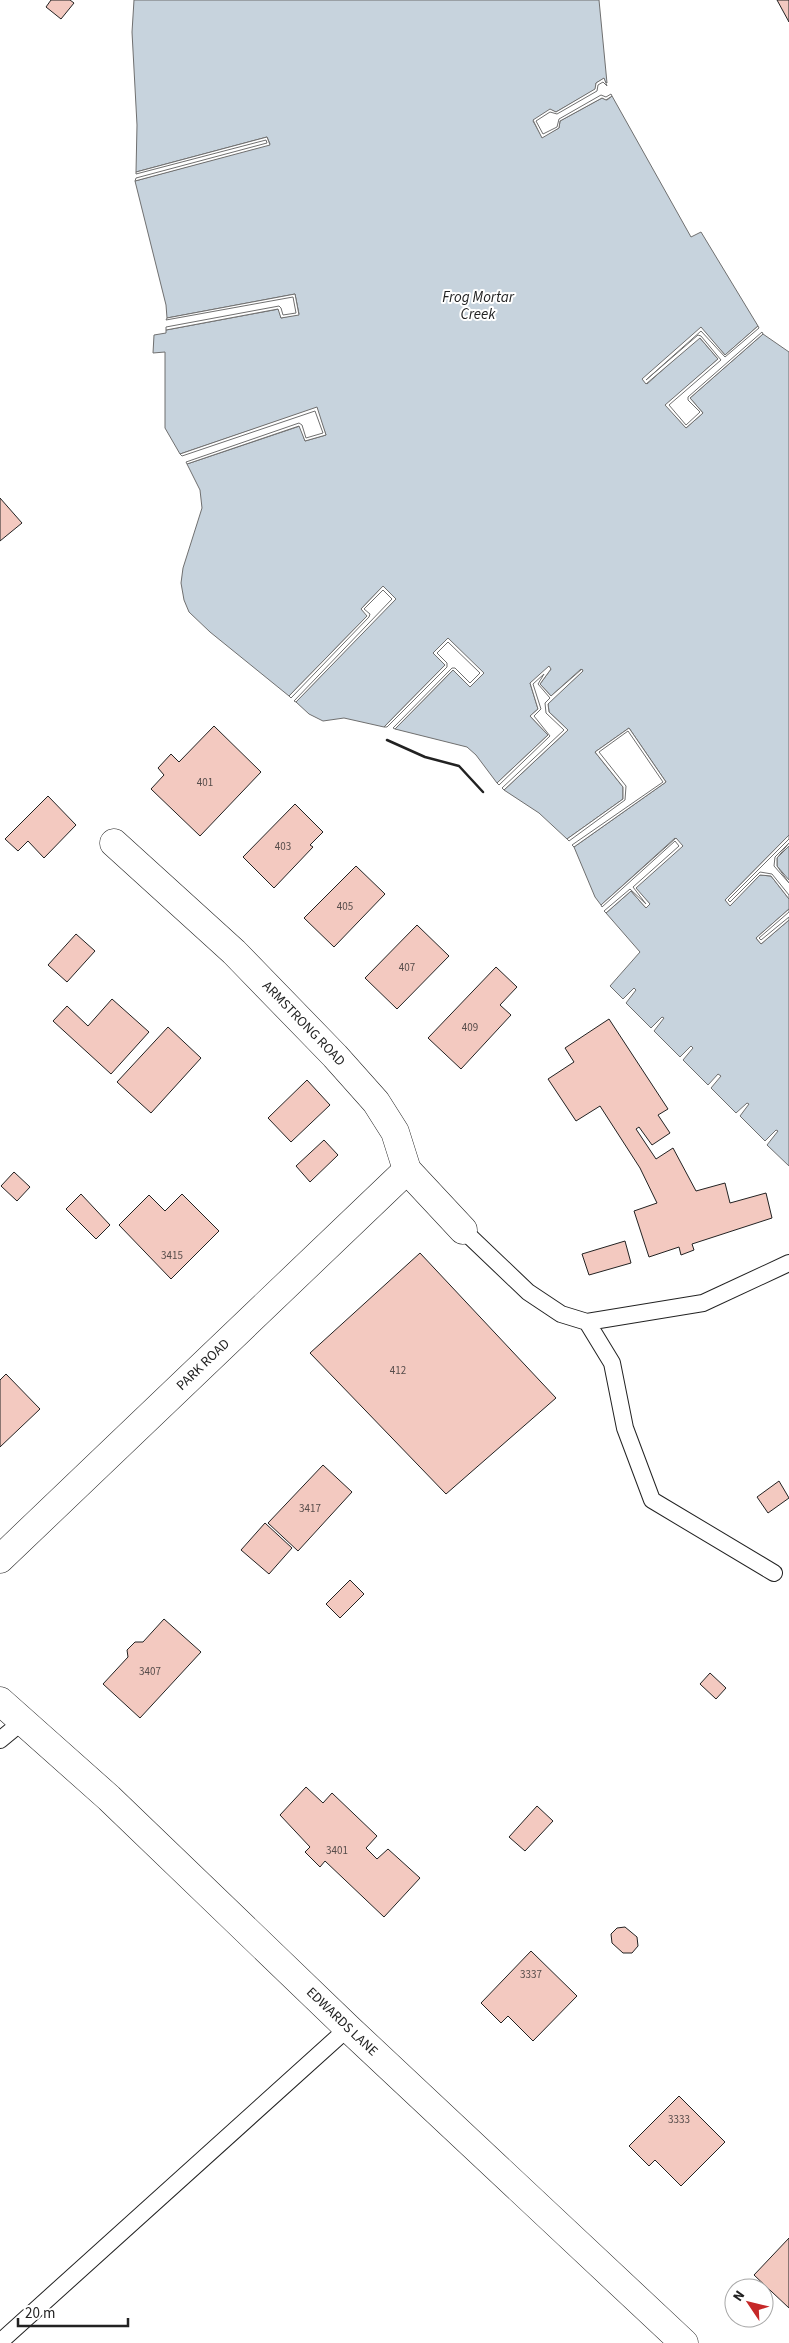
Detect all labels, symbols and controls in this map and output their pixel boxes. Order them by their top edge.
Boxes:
water label: Frog Mortar Creek [442,287,515,325]
house number: 401 [197,775,213,790]
house number: 403 [275,839,291,854]
house number: 405 [337,899,353,914]
house number: 407 [399,960,415,975]
street label: ARMSTRONG ROAD [258,977,350,1071]
house number: 409 [462,1020,478,1035]
house number: 3415 [161,1248,183,1263]
street label: PARK ROAD [172,1334,234,1395]
house number: 412 [390,1363,406,1378]
house number: 3417 [299,1501,321,1516]
house number: 3407 [139,1664,161,1679]
house number: 3401 [326,1843,348,1858]
house number: 3337 [520,1967,542,1982]
street label: EDWARDS LANE [302,1983,382,2061]
house number: 3333 [668,2112,690,2127]
north arrow [724,2278,774,2328]
text: N [728,2287,750,2306]
scale bar [18,2296,128,2328]
text: 20 m [25,2303,55,2324]

